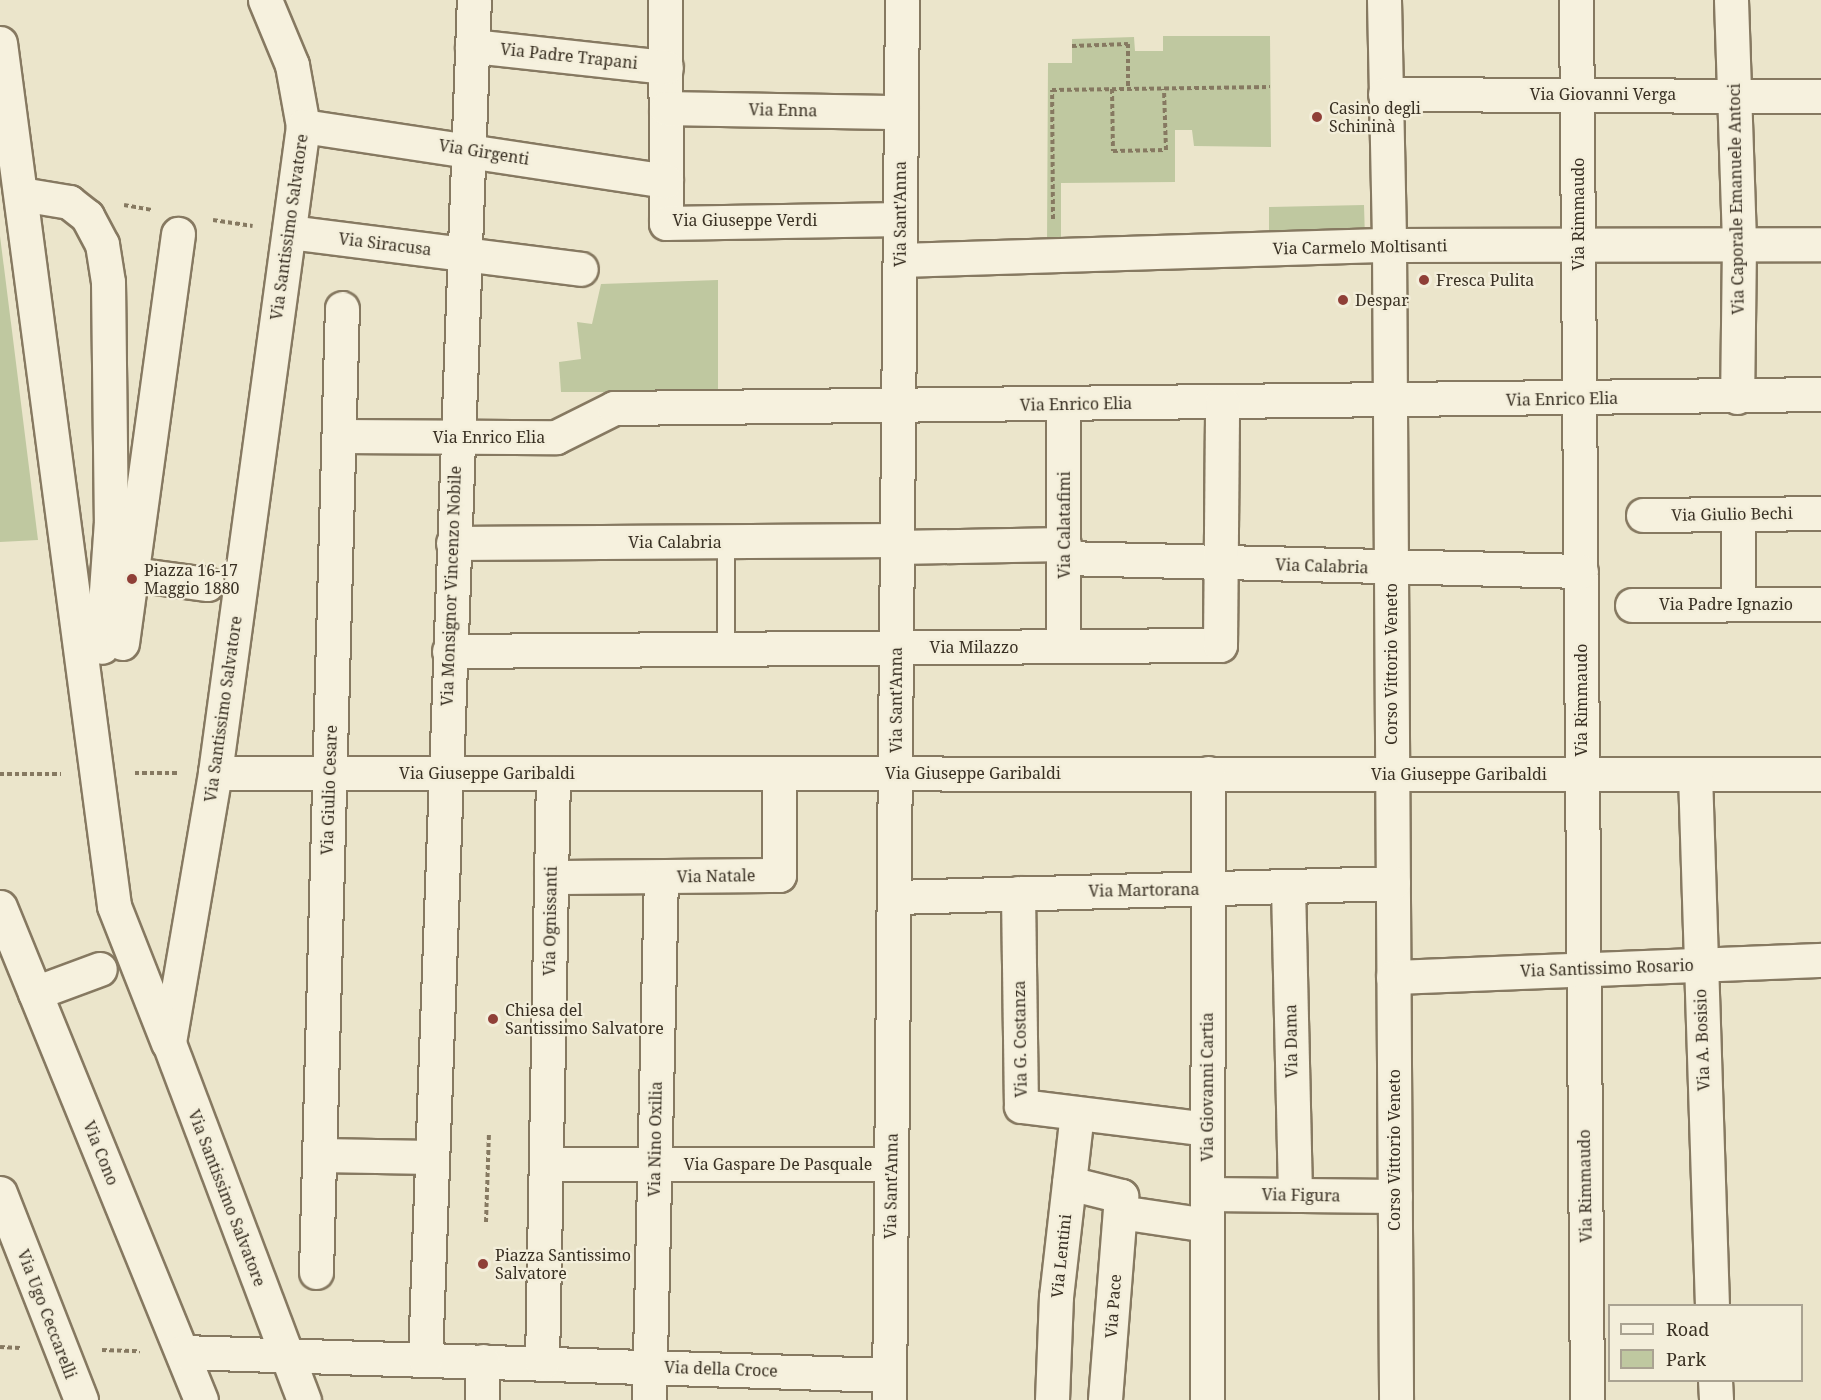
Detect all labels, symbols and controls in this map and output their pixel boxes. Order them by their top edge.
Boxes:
street label: Via Padre Trapani [499,39,639,73]
street label: Via Caporale Emanuele Antoci [1724,83,1748,315]
street label: Via Giovanni Verga [1530,84,1676,104]
place label: Casino degli Schininà [1329,98,1421,136]
street label: Via Enna [748,100,818,120]
marker: Casino degli Schininà [1310,110,1324,124]
street label: Via Santissimo Salvatore [266,133,312,321]
street label: Via Girgenti [437,135,531,169]
street label: Via Rimmaudo [1568,157,1588,271]
street label: Via Sant'Anna [890,161,910,267]
street label: Via Giuseppe Verdi [673,210,817,230]
street label: Via Siracusa [337,229,433,259]
street label: Via Carmelo Moltisanti [1272,236,1448,258]
place label: Fresca Pulita [1436,270,1534,290]
marker: Fresca Pulita [1417,273,1431,287]
place label: Despar [1355,290,1409,310]
marker: Despar [1336,293,1350,307]
street label: Via Enrico Elia [1506,388,1618,410]
street label: Via Enrico Elia [1020,393,1132,415]
street label: Via Enrico Elia [433,427,545,447]
street label: Via Monsignor Vincenzo Nobile [437,466,465,706]
street label: Via Calatafimi [1054,471,1074,579]
street label: Via Giulio Bechi [1671,503,1793,525]
street label: Via Calabria [628,532,722,552]
street label: Via Calabria [1275,555,1369,577]
place label: Piazza 16-17 Maggio 1880 [144,560,240,598]
marker: Piazza 16-17 Maggio 1880 [125,572,139,586]
street label: Corso Vittorio Veneto [1381,583,1401,745]
street label: Via Padre Ignazio [1659,594,1793,614]
street label: Via Santissimo Salvatore [200,615,246,803]
street label: Via Milazzo [930,637,1018,657]
street label: Via Rimmaudo [1571,643,1591,757]
street label: Via Sant'Anna [886,647,906,753]
street label: Via Giulio Cesare [317,725,341,855]
street label: Via Giuseppe Garibaldi [399,763,575,783]
street label: Via Giuseppe Garibaldi [885,763,1061,783]
street label: Via Giuseppe Garibaldi [1371,764,1547,784]
street label: Via Ognissanti [539,866,561,976]
street label: Via Natale [677,866,755,886]
street label: Via Martorana [1088,879,1200,901]
street label: Via Santissimo Rosario [1520,955,1694,981]
street label: Via G. Costanza [1009,980,1031,1098]
street label: Via A. Bosisio [1691,989,1713,1091]
place label: Chiesa del Santissimo Salvatore [505,1000,664,1038]
street label: Via Dama [1281,1004,1301,1078]
marker: Chiesa del Santissimo Salvatore [486,1012,500,1026]
street label: Via Giovanni Cartia [1197,1012,1217,1162]
street label: Corso Vittorio Veneto [1384,1069,1404,1231]
street label: Via Nino Oxilia [644,1081,666,1197]
street label: Via Santissimo Salvatore [184,1107,270,1289]
street label: Via Cono [79,1118,123,1188]
street label: Via Rimmaudo [1574,1129,1596,1243]
street label: Via Sant'Anna [880,1133,902,1239]
street label: Via Gaspare De Pasquale [684,1154,872,1174]
street label: Via Figura [1262,1185,1340,1205]
street label: Via Lentini [1047,1213,1075,1299]
place label: Piazza Santissimo Salvatore [495,1245,631,1283]
street label: Via Ugo Ceccarelli [14,1247,80,1381]
marker: Piazza Santissimo Salvatore [476,1257,490,1271]
street label: Via Pace [1101,1273,1125,1339]
legend [1608,1304,1803,1382]
text: Road [1666,1317,1709,1341]
text: Park [1666,1347,1706,1371]
street label: Via della Croce [664,1357,778,1381]

